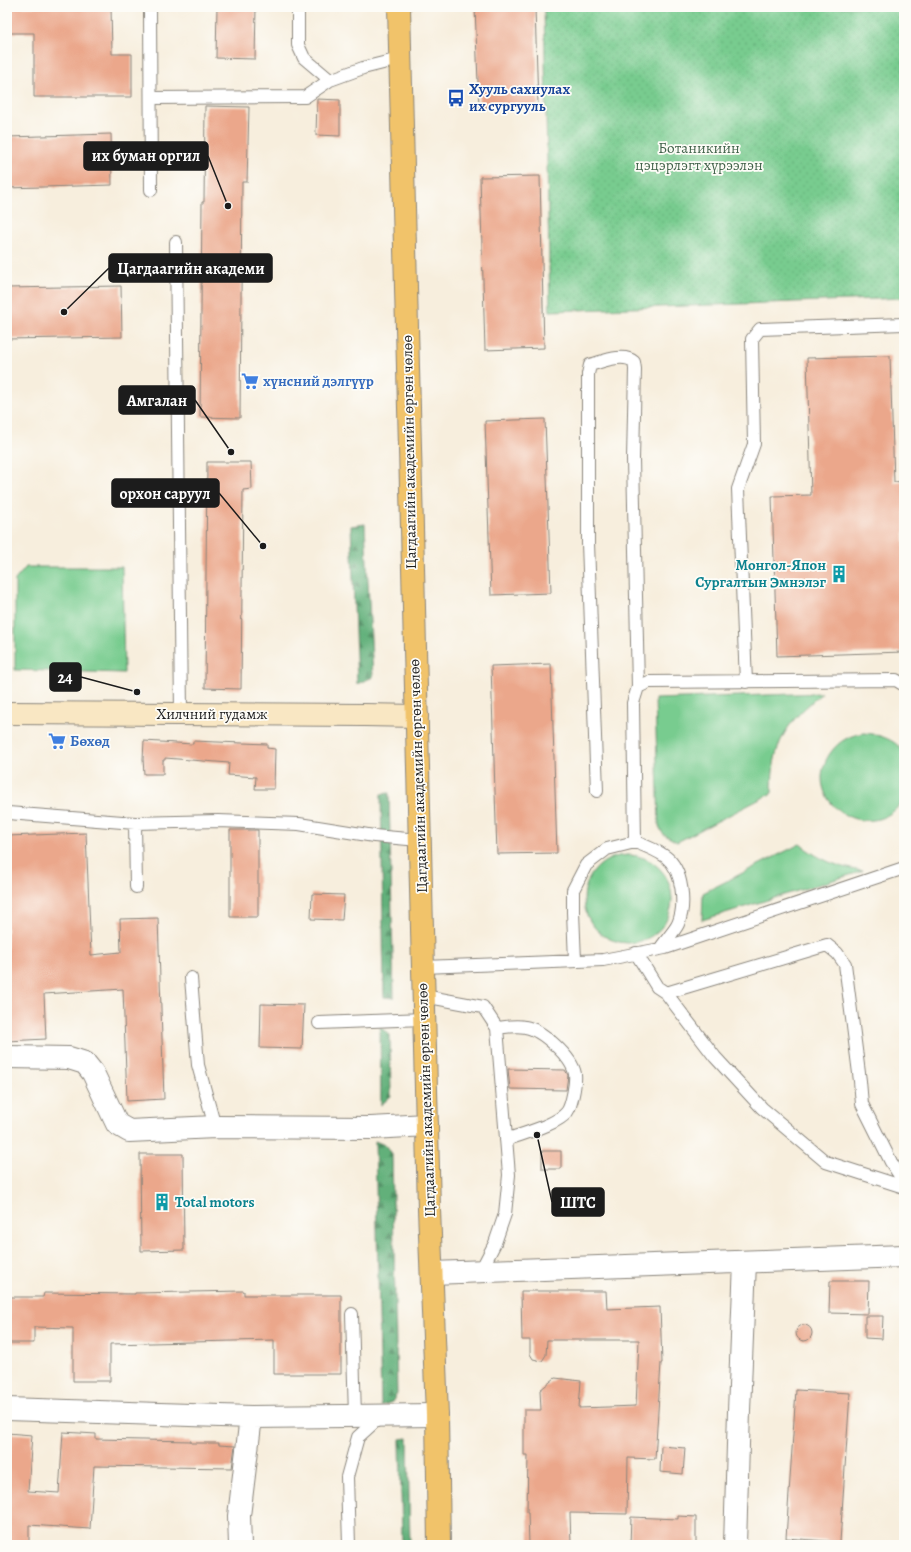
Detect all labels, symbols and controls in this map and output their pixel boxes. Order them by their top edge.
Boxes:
place label: Хууль сахиулах их сургууль [469,79,570,116]
bus stop icon: Хууль сахиулах их сургууль [446,88,466,108]
park label: Ботаникийн цэцэрлэгт хүрээлэн [635,138,763,175]
callout: их буман оргил [84,142,208,170]
text: их буман оргил [92,145,200,167]
callout: Цагдаагийн академи [109,254,272,282]
text: Цагдаагийн академи [117,258,265,280]
street label: Цагдаагийн академийн өргөн чөлөө [397,334,421,569]
supermarket icon: хүнсний дэлгүүр [240,371,260,391]
place label: хүнсний дэлгүүр [263,371,374,391]
callout: Амгалан [119,386,195,414]
text: Амгалан [126,390,187,412]
callout: орхон саруул [112,479,219,507]
text: орхон саруул [119,483,211,505]
place label: Монгол-Япон Сургалтын Эмнэлэг [695,555,826,592]
building icon: Монгол-Япон Сургалтын Эмнэлэг [829,564,849,584]
street label: Цагдаагийн академийн өргөн чөлөө [404,658,432,893]
callout: 24 [50,663,81,691]
text: 24 [57,667,73,689]
street label: Хилчний гудамж [156,704,268,724]
supermarket icon: Бөхөд [47,731,67,751]
place label: Бөхөд [70,731,110,751]
street label: Цагдаагийн академийн өргөн чөлөө [412,982,440,1217]
callout: ШТС [552,1188,604,1216]
building icon: Total motors [152,1192,172,1212]
place label: Total motors [175,1192,255,1212]
text: ШТС [560,1192,596,1214]

